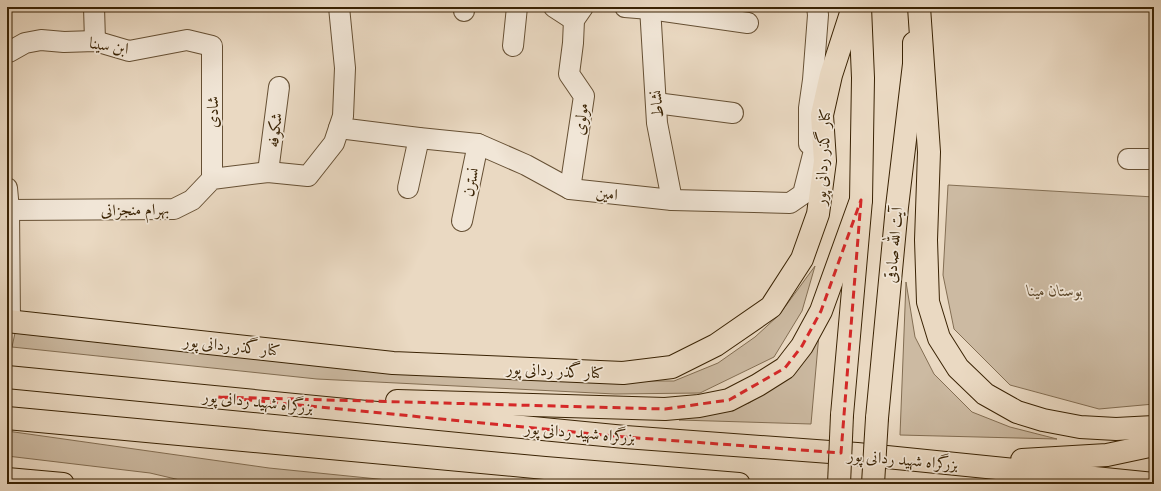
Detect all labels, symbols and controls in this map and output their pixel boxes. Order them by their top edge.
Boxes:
street label: ابن سینا [88,30,130,60]
street label: نشاط [643,89,669,119]
street label: شادی [200,96,224,128]
street label: مولوی [566,101,594,137]
street label: کنار گذر ردانی پور [807,108,837,208]
street label: شکوفه [260,111,288,149]
street label: نسترن [455,165,485,199]
street label: امین [595,180,619,206]
street label: بهرام منجزانی [100,196,170,225]
street label: آیت الله صادقی [878,204,908,284]
park label: بوستان مینا [1025,278,1083,302]
street label: کنار گذر ردانی پور [180,328,282,362]
street label: کنار گذر ردانی پور [504,355,604,385]
street label: بزرگراه شهید ردانی پور [200,383,315,419]
street label: بزرگراه شهید ردانی پور [522,415,636,449]
street label: بزرگراه شهید ردانی پور [845,442,959,476]

